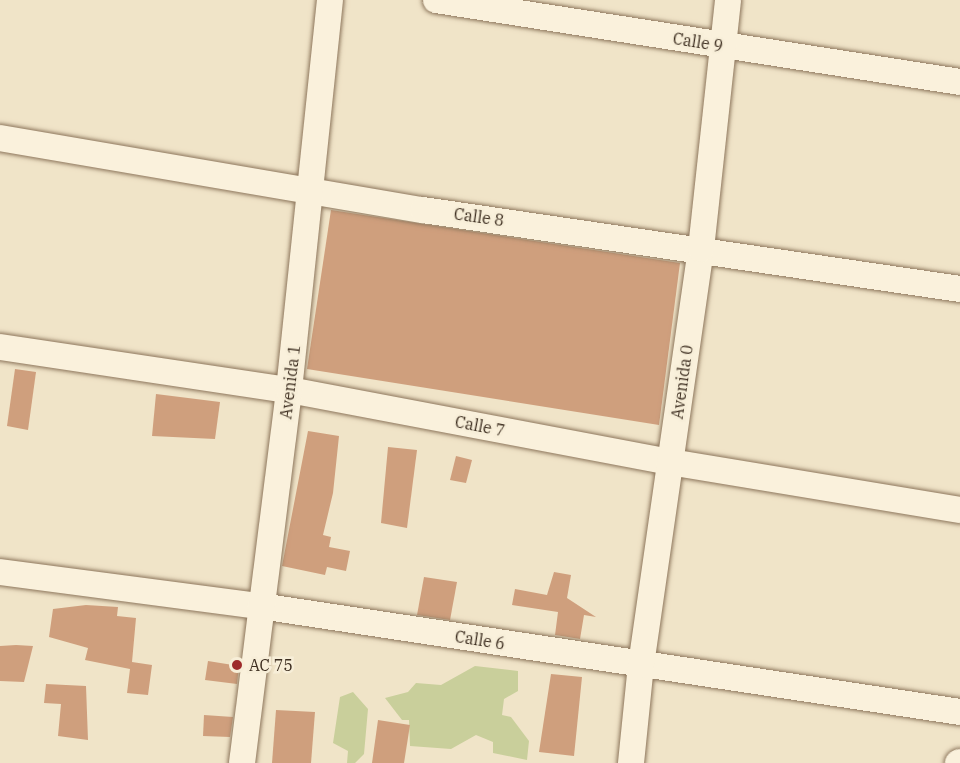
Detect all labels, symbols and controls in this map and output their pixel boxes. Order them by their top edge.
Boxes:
street label: Calle 9 [672,29,724,55]
street label: Calle 8 [453,204,505,230]
street label: Avenida 1 [276,344,304,420]
street label: Avenida 0 [667,344,697,420]
street label: Calle 7 [453,412,507,440]
street label: Calle 6 [454,627,506,653]
place label: AC 75 [249,655,293,675]
marker: AC 75 [230,658,244,672]

